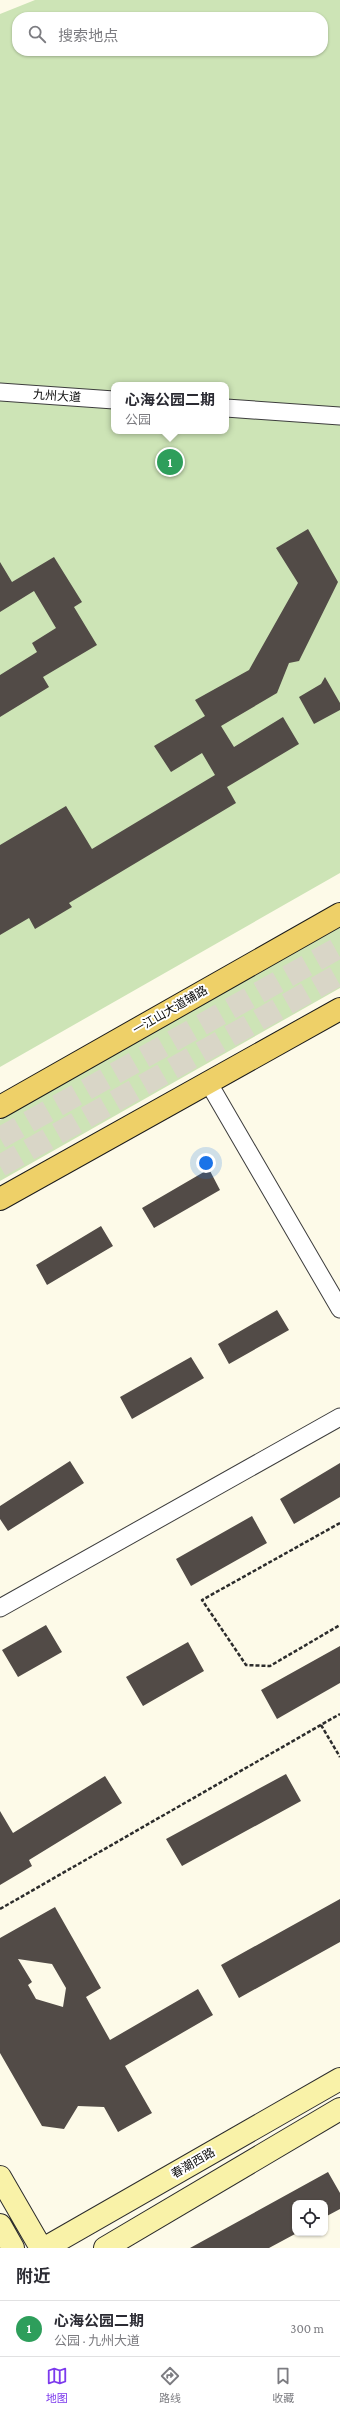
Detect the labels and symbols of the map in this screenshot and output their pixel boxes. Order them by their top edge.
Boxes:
street label: 九州大道 [33,387,81,405]
pin: 1 [157,447,183,477]
street label: 一江山大道辅路 [130,983,210,1037]
your location [196,1153,216,1173]
street label: 春潮西路 [169,2145,217,2181]

